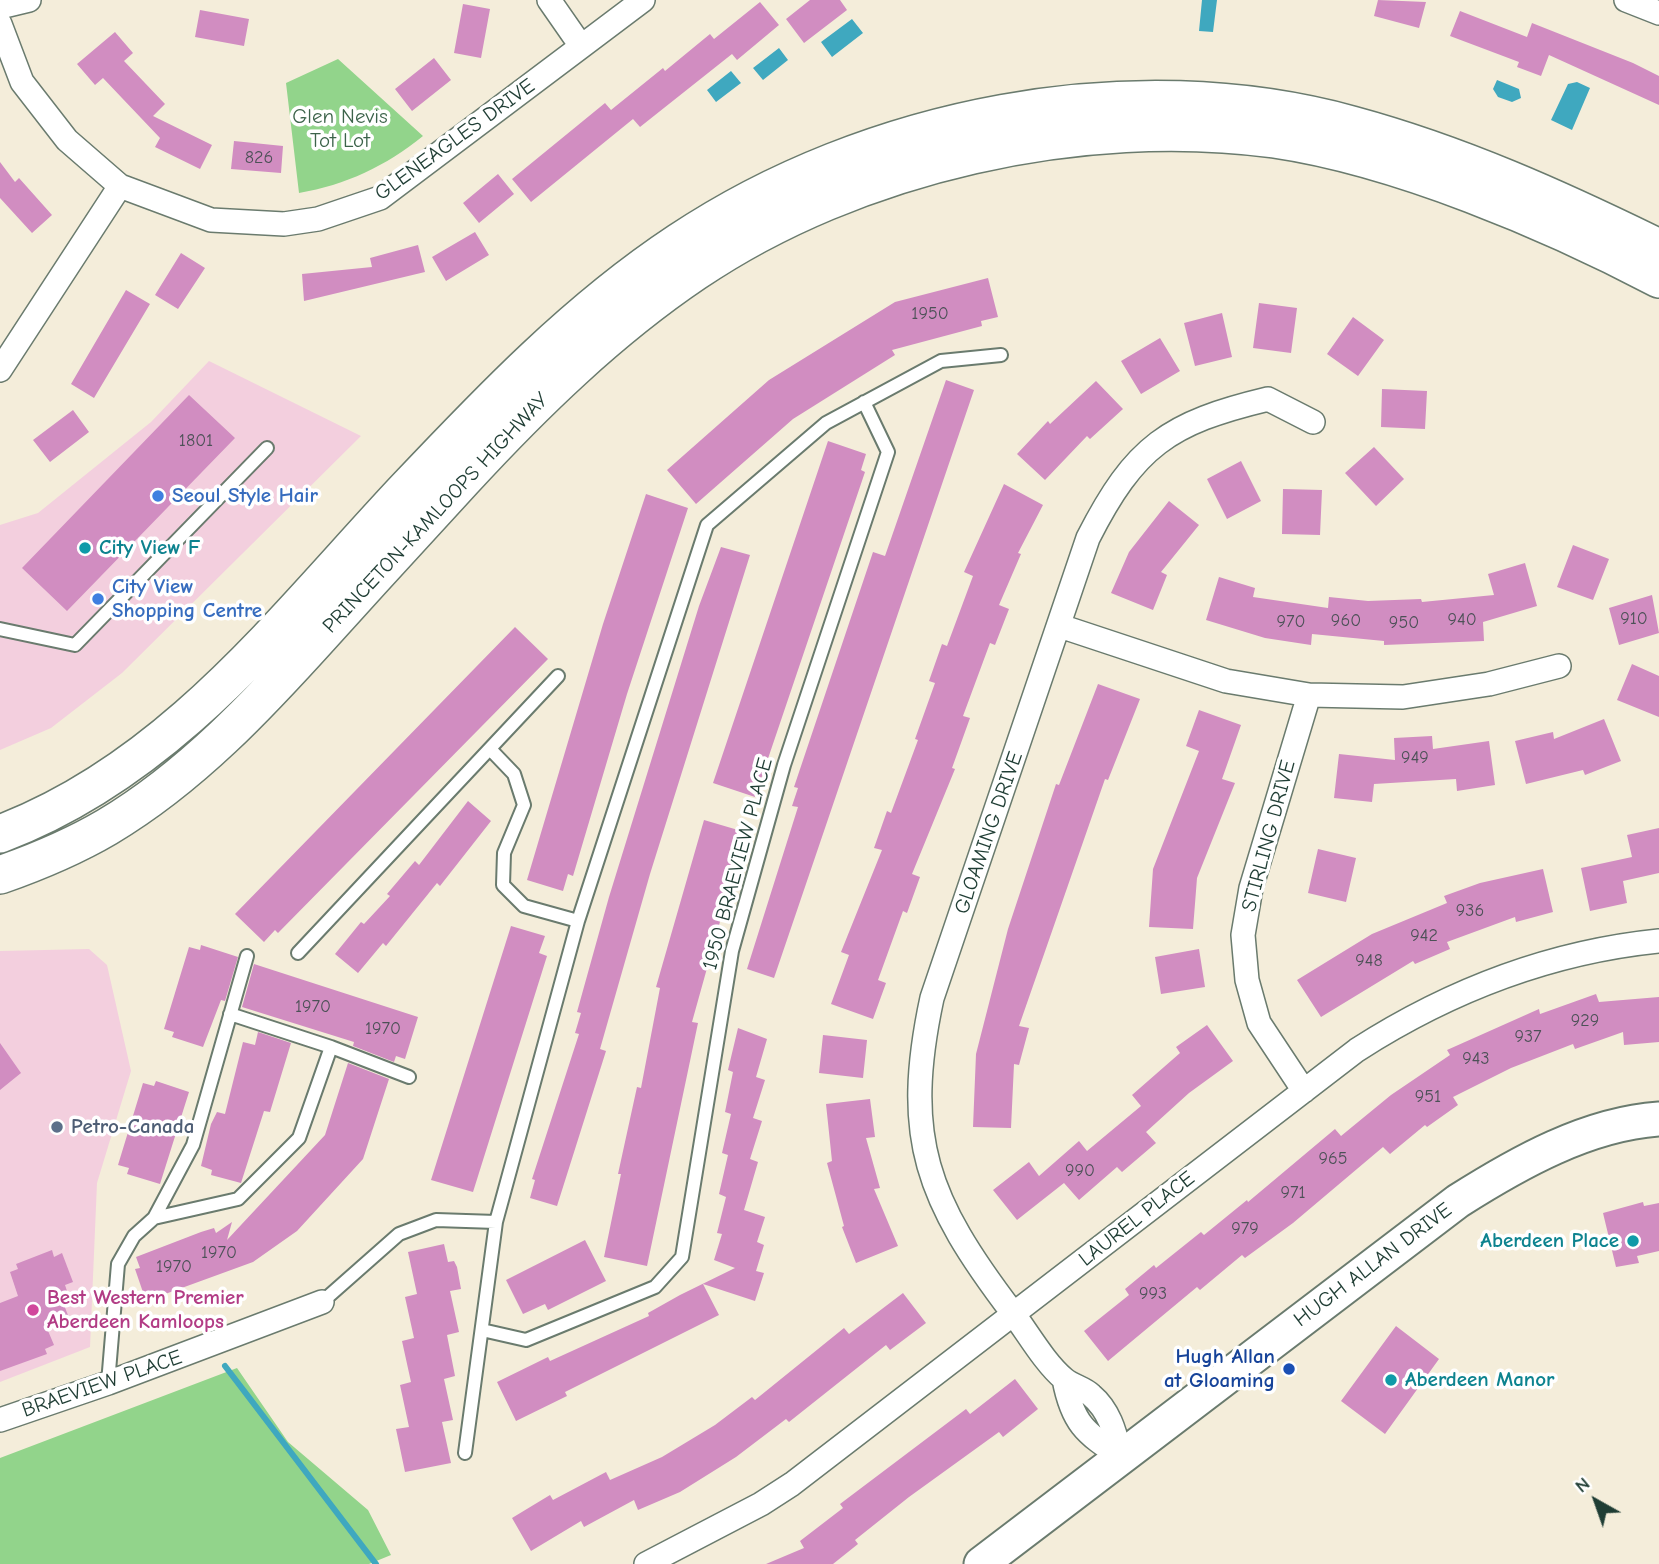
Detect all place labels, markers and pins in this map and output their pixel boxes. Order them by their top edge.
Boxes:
place label: Seoul Style Hair [172,483,318,509]
marker: Seoul Style Hair [150,488,166,504]
place label: City View F [99,535,200,561]
marker: City View F [77,540,93,556]
place label: City View Shopping Centre [112,574,262,624]
marker: City View Shopping Centre [90,591,106,607]
place label: Petro-Canada [71,1114,194,1140]
marker: Petro-Canada [49,1119,65,1135]
place label: Aberdeen Place [1480,1228,1619,1254]
marker: Aberdeen Place [1625,1233,1641,1249]
place label: Best Western Premier Aberdeen Kamloops [47,1285,244,1335]
marker: Best Western Premier Aberdeen Kamloops [25,1302,41,1318]
place label: Hugh Allan at Gloaming [1164,1344,1275,1394]
marker: Hugh Allan at Gloaming [1281,1361,1297,1377]
place label: Aberdeen Manor [1405,1367,1555,1393]
marker: Aberdeen Manor [1383,1372,1399,1388]

